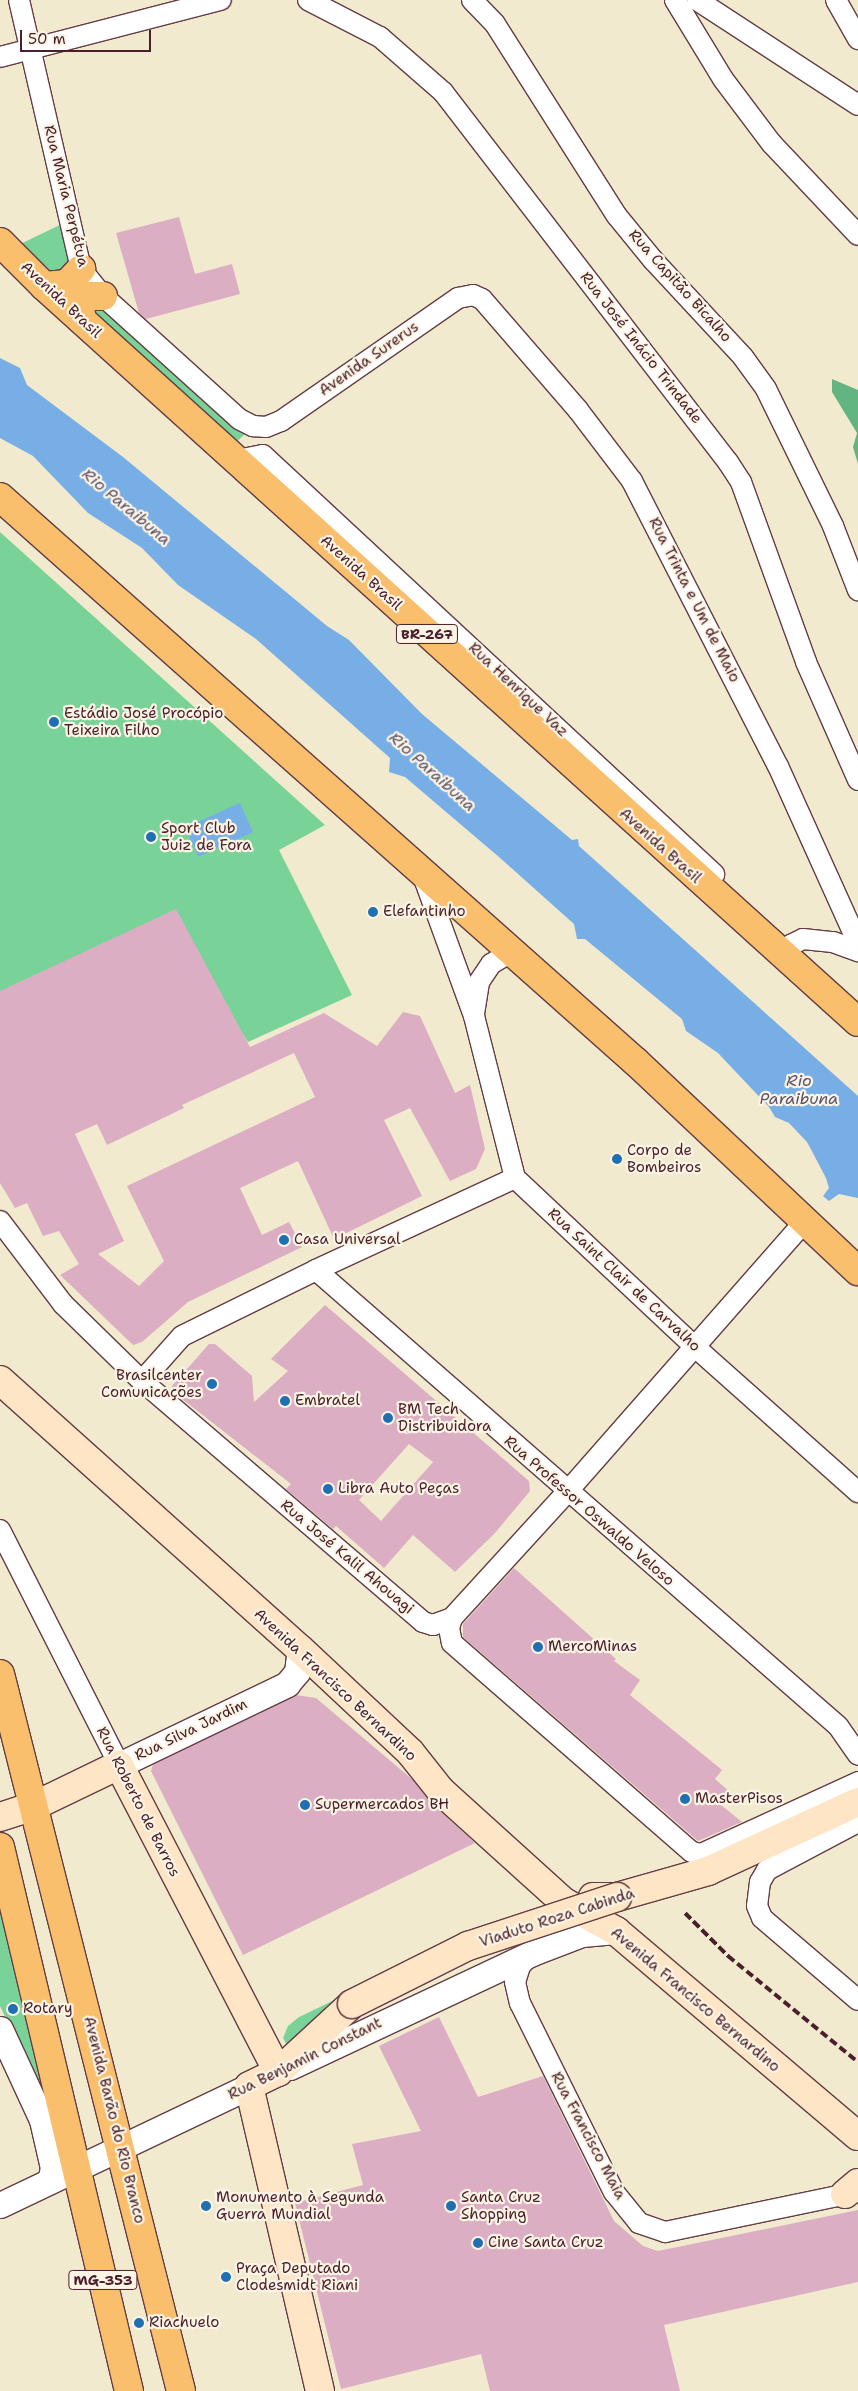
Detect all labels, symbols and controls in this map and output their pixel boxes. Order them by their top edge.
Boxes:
scale bar [22,20,154,52]
text: 50 m [28,29,66,49]
street label: Rua Maria Perpétua [40,123,92,269]
street label: Rua Capitão Bicalho [625,226,735,346]
street label: Avenida Brasil [17,258,105,342]
street label: Rua José Inácio Trindade [576,269,706,427]
street label: Avenida Surerus [316,318,422,400]
water label: Rio Paraibuna [78,465,174,549]
street label: Rua Trinta e Um de Maio [645,515,743,685]
street label: Avenida Brasil [316,532,406,614]
road number: BR-267 [396,622,458,646]
street label: Rua Henrique Vaz [464,639,572,741]
place label: Estádio José Procópio Teixeira Filho [64,704,223,739]
marker: Estádio José Procópio Teixeira Filho [48,716,60,728]
water label: Rio Paraibuna [385,728,479,816]
street label: Avenida Brasil [615,805,705,887]
place label: Sport Club Juiz de Fora [161,819,252,854]
marker: Sport Club Juiz de Fora [145,831,157,843]
place label: Elefantinho [383,903,466,921]
marker: Elefantinho [367,906,379,918]
water label: Rio Paraibuna [760,1071,838,1109]
place label: Corpo de Bombeiros [627,1141,701,1176]
marker: Corpo de Bombeiros [611,1153,623,1165]
street label: Rua Saint Clair de Carvalho [544,1205,704,1355]
place label: Casa Universal [294,1231,401,1249]
marker: Casa Universal [278,1234,290,1246]
place label: Brasilcenter Comunicações [101,1366,202,1401]
marker: Brasilcenter Comunicações [206,1378,218,1390]
place label: Embratel [295,1392,360,1410]
marker: Embratel [279,1395,291,1407]
place label: BM Tech Distribuidora [398,1400,491,1435]
marker: BM Tech Distribuidora [382,1412,394,1424]
street label: Rua Professor Oswaldo Veloso [500,1432,678,1590]
place label: Libra Auto Peças [338,1480,459,1498]
marker: Libra Auto Peças [322,1483,334,1495]
street label: Rua José Kalil Ahouagi [277,1496,417,1618]
street label: Avenida Francisco Bernardino [250,1605,420,1765]
place label: MercoMinas [548,1638,637,1656]
marker: MercoMinas [532,1641,544,1653]
street label: Rua Silva Jardim [132,1695,250,1765]
street label: Rua Roberto de Barros [92,1724,184,1880]
place label: MasterPisos [695,1790,783,1808]
marker: MasterPisos [679,1793,691,1805]
place label: Supermercados BH [315,1796,449,1814]
marker: Supermercados BH [299,1799,311,1811]
street label: Viaduto Roza Cabinda [477,1884,637,1952]
street label: Avenida Francisco Bernardino [607,1924,783,2076]
place label: Rotary [23,2000,73,2018]
marker: Rotary [7,2003,19,2015]
street label: Rua Benjamin Constant [225,2014,385,2104]
street label: Avenida Barão do Rio Branco [80,2015,148,2225]
street label: Rua Francisco Maia [547,2069,629,2203]
place label: Monumento à Segunda Guerra Mundial [216,2188,384,2223]
place label: Santa Cruz Shopping [461,2188,541,2223]
marker: Monumento à Segunda Guerra Mundial [200,2200,212,2212]
marker: Santa Cruz Shopping [445,2200,457,2212]
place label: Cine Santa Cruz [488,2234,604,2252]
marker: Cine Santa Cruz [472,2237,484,2249]
place label: Praça Deputado Clodesmidt Riani [236,2259,358,2294]
road number: MG-353 [68,2268,138,2292]
marker: Praça Deputado Clodesmidt Riani [220,2271,232,2283]
place label: Riachuelo [149,2314,219,2332]
marker: Riachuelo [133,2317,145,2329]

